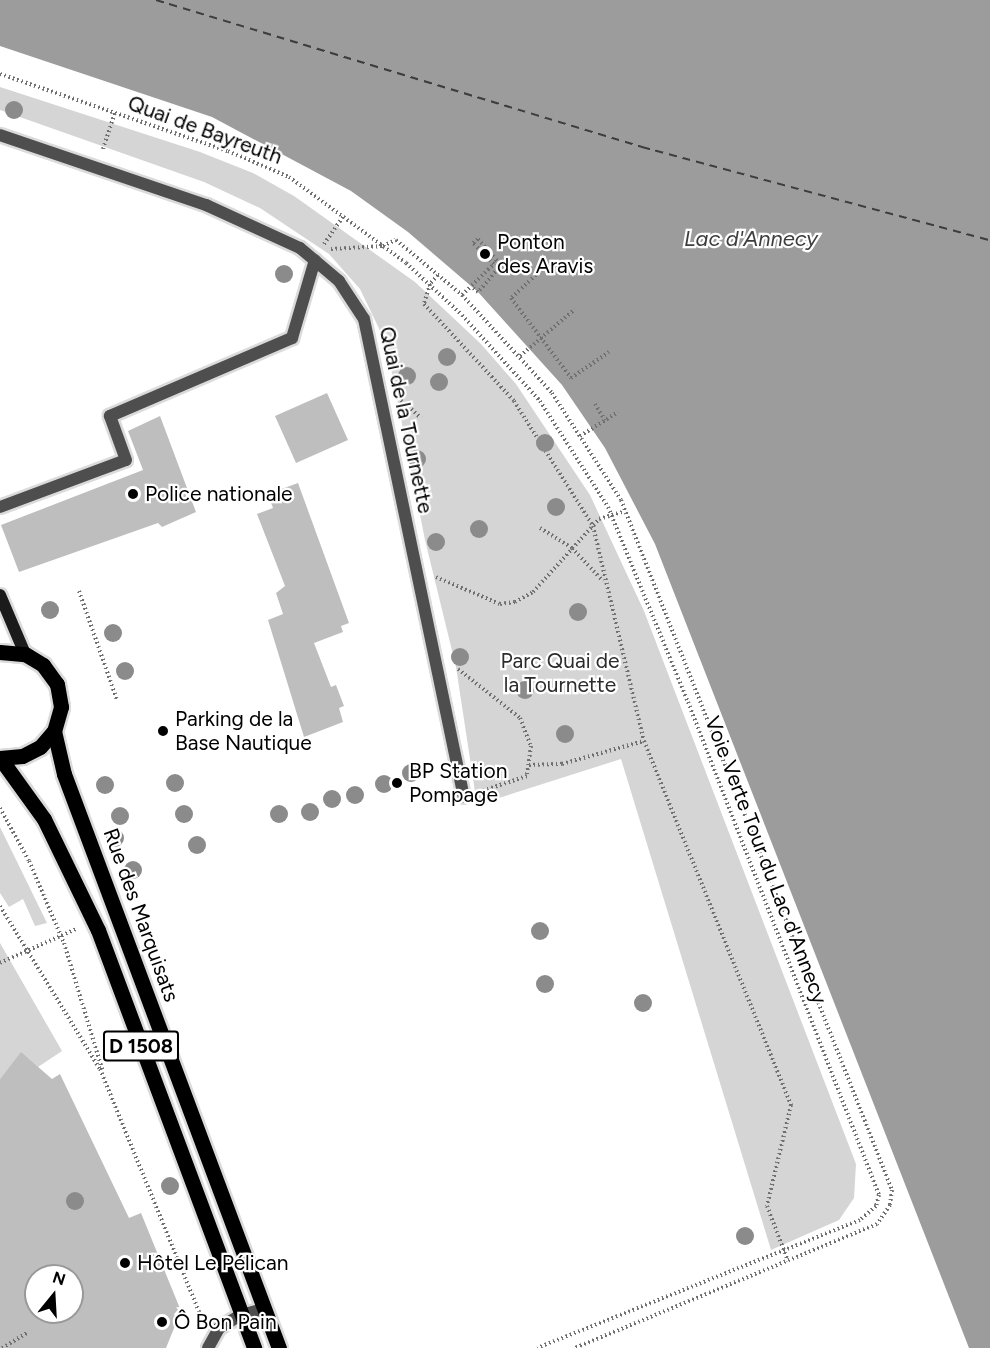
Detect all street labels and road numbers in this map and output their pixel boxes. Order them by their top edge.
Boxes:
street label: Quai de Bayreuth [124,90,286,170]
street label: Quai de la Tournette [374,324,438,516]
street label: Voie Verte Tour du Lac d'Annecy [699,713,833,1007]
street label: Rue des Marquisats [98,825,184,1005]
road number: D 1508 [102,1029,180,1063]

